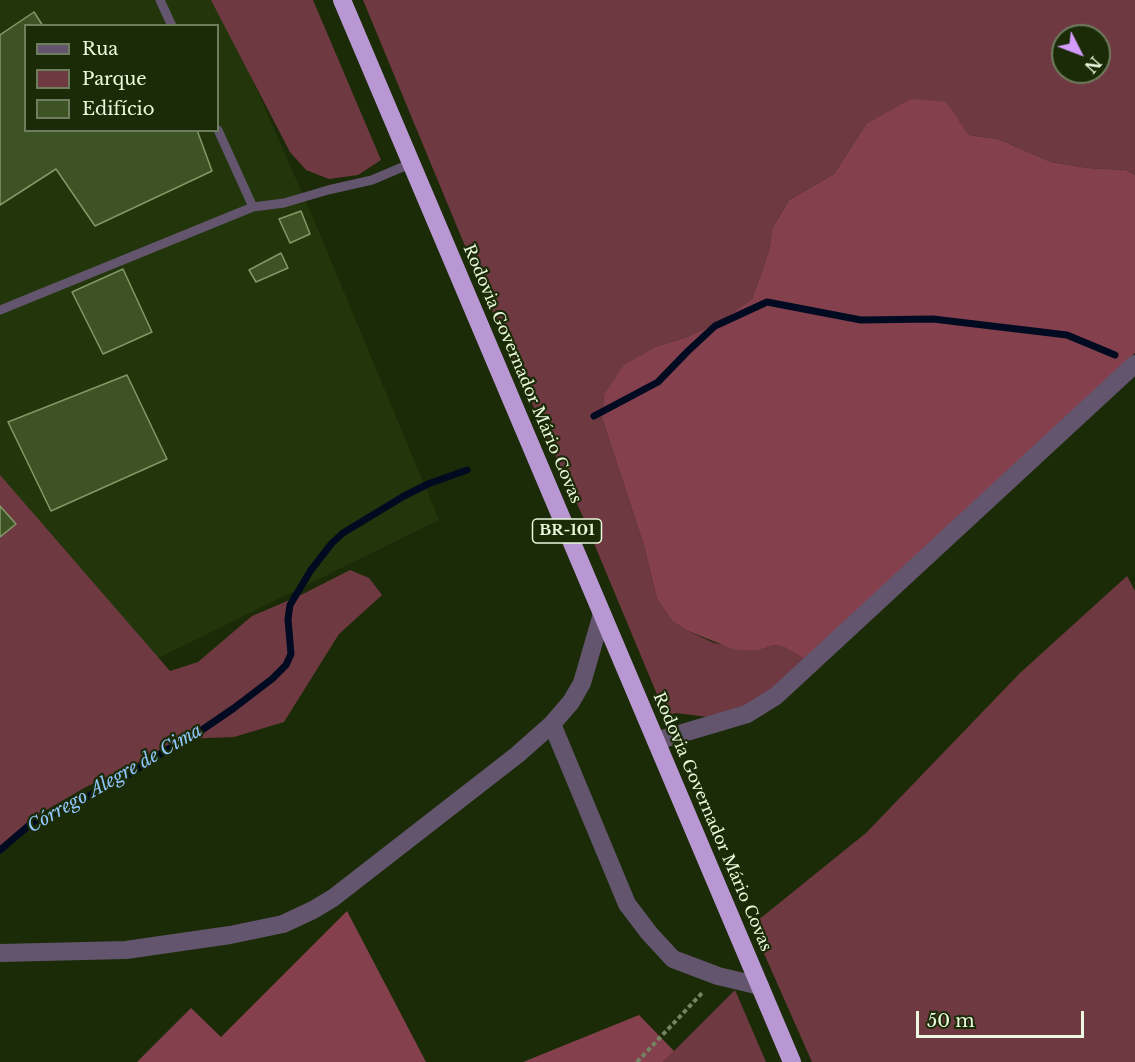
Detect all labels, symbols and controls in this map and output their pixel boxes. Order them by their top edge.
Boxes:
legend [24,24,219,132]
north arrow [1051,24,1111,84]
text: Rua [82,38,118,60]
text: N [1080,52,1105,77]
text: Parque [82,68,147,90]
text: Edifício [82,98,155,120]
street label: Rodovia Governador Mário Covas [459,242,585,506]
road number: BR-101 [532,519,602,543]
street label: Rodovia Governador Mário Covas [649,690,775,954]
water label: Córrego Alegre de Cima [24,720,206,838]
scale bar [919,999,1087,1037]
text: 50 m [927,1010,975,1032]

